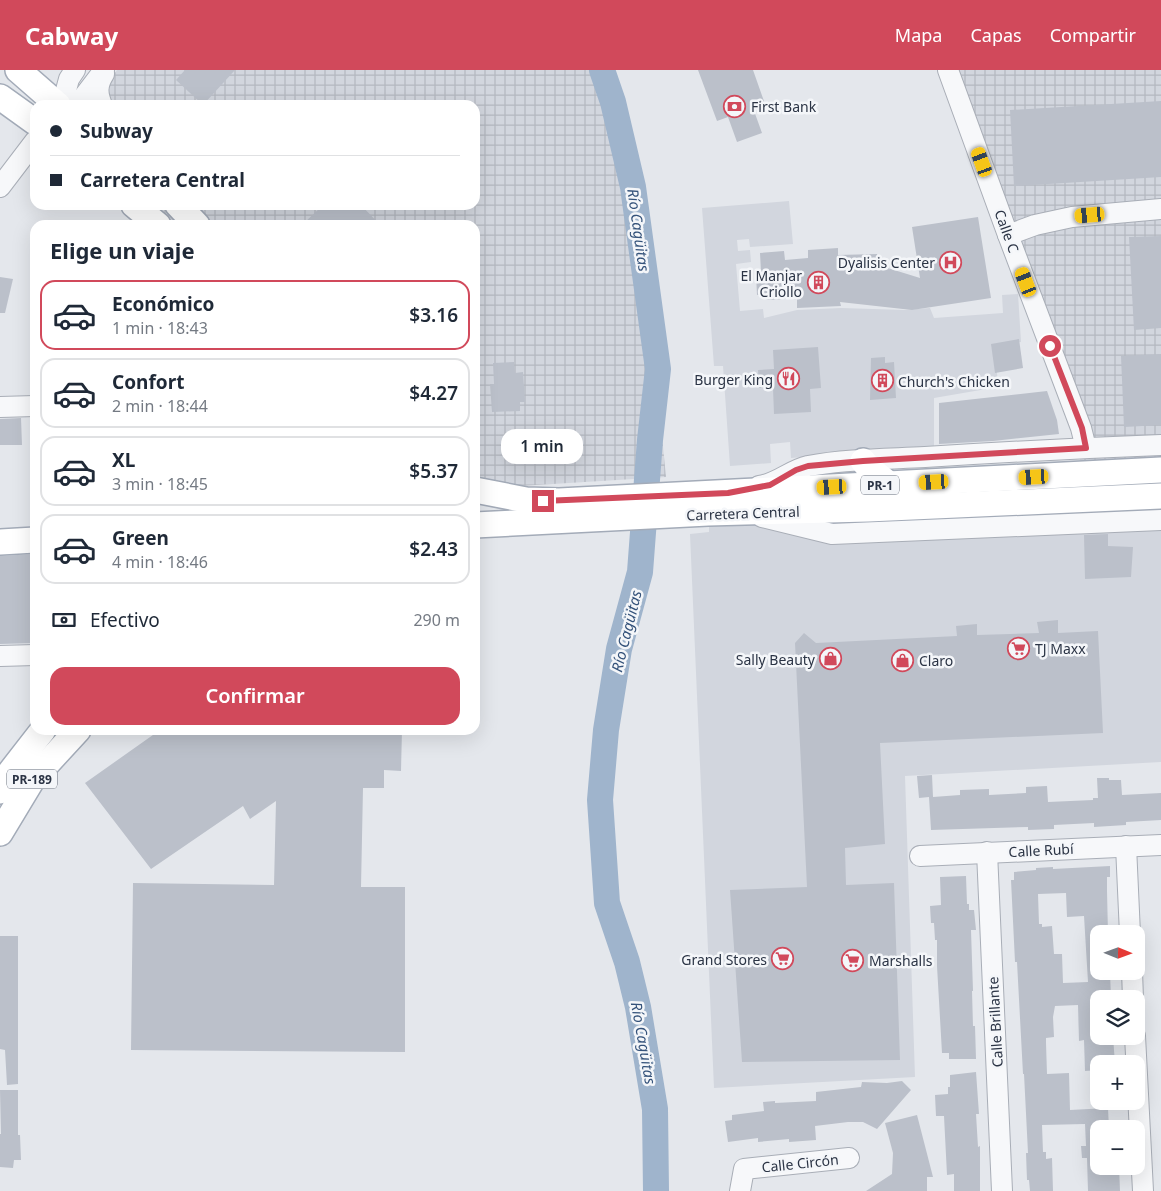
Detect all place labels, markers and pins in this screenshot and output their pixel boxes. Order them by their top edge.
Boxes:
bank icon: First Bank [723,94,747,118]
place label: First Bank [751,97,817,116]
hospital icon: Dyalisis Center [939,250,963,274]
place label: Dyalisis Center [838,253,935,272]
place label: El Manjar Criollo [741,266,802,301]
building icon: El Manjar Criollo [806,271,830,295]
restaurant icon: Burger King [777,367,801,391]
building icon: Church's Chicken [870,369,894,393]
place label: Burger King [694,370,773,389]
place label: Church's Chicken [898,372,1010,391]
supermarket icon: TJ Maxx [1007,636,1031,660]
place label: TJ Maxx [1035,639,1086,658]
shop icon: Sally Beauty [819,647,843,671]
shop icon: Claro [891,648,915,672]
place label: Sally Beauty [736,650,816,669]
place label: Claro [919,651,953,670]
supermarket icon: Grand Stores [771,947,795,971]
supermarket icon: Marshalls [841,948,865,972]
place label: Grand Stores [681,950,767,969]
place label: Marshalls [869,951,933,970]

